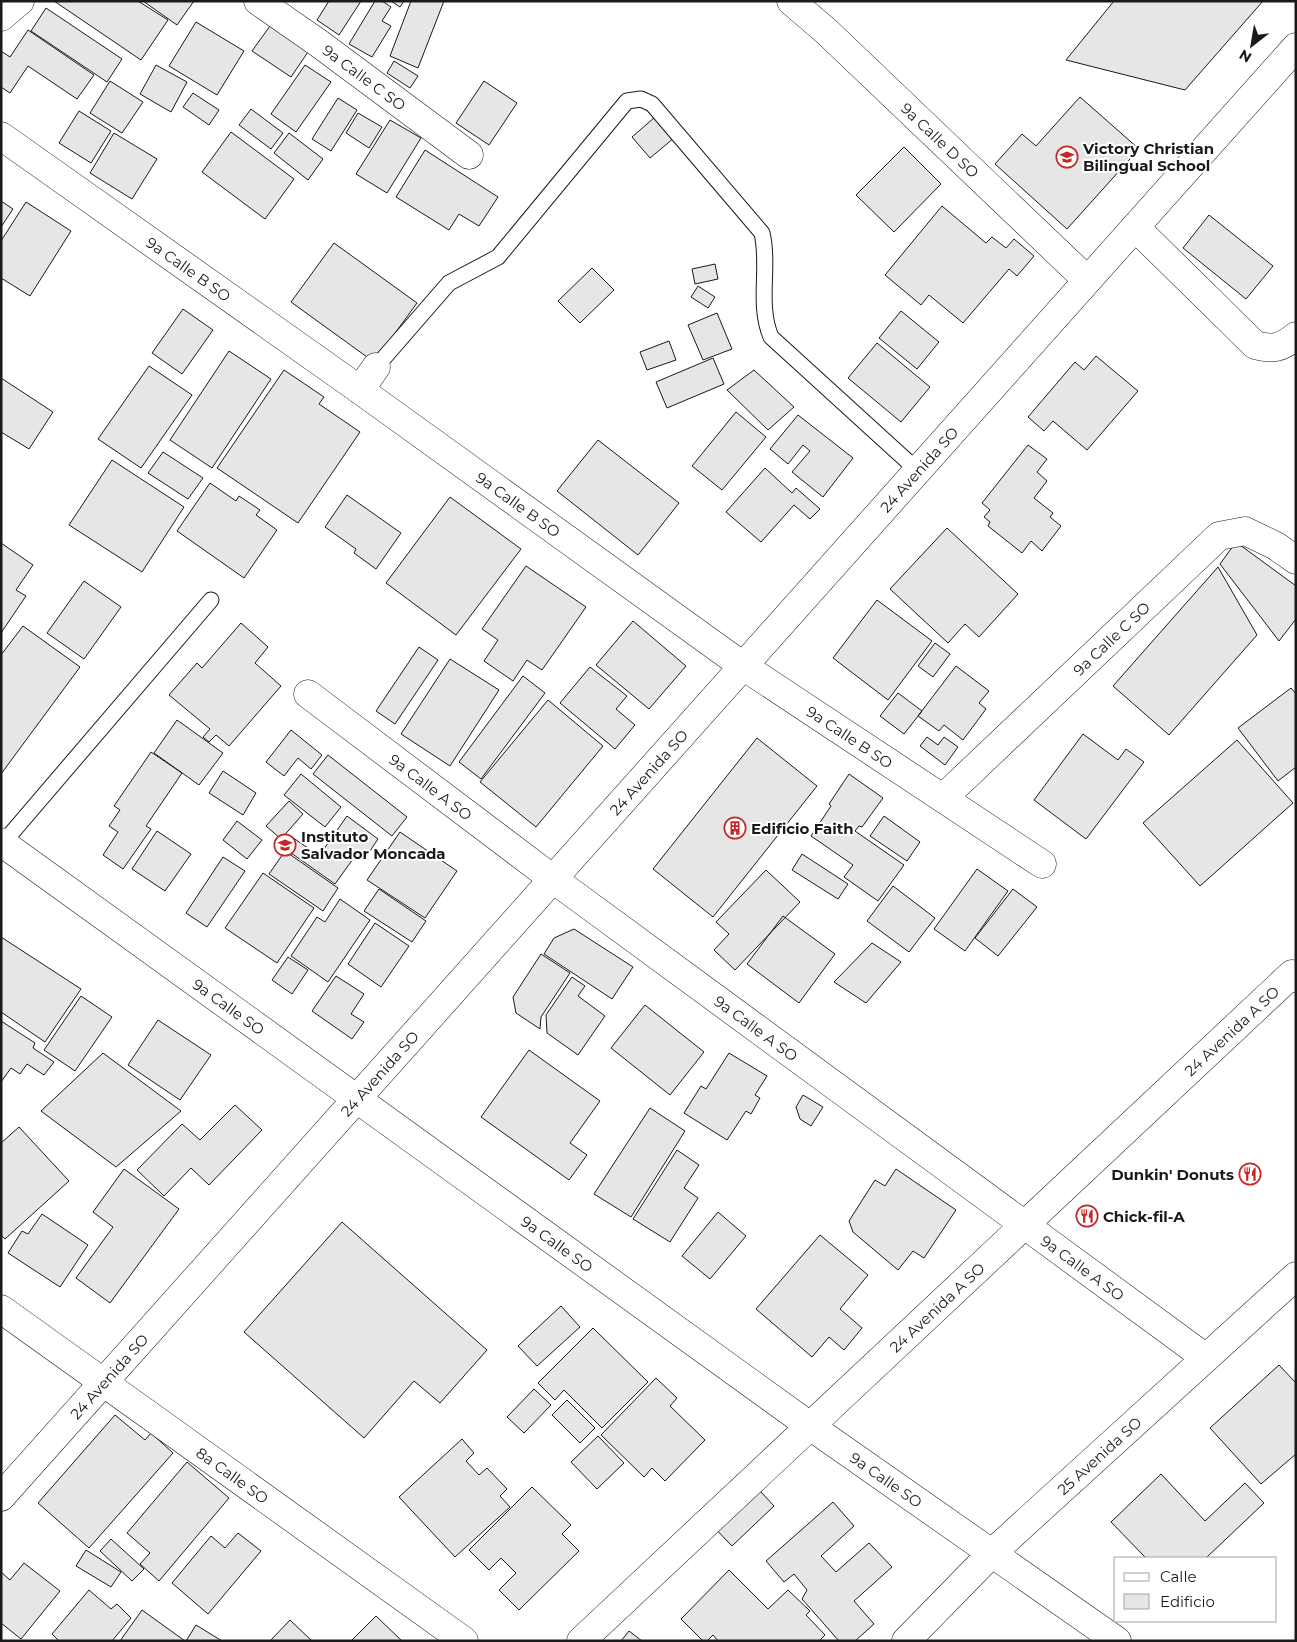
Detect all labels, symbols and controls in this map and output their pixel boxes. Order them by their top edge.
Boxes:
north arrow [1227,20,1277,70]
street label: 9a Calle C SO [319,40,410,114]
text: N [1236,46,1255,67]
street label: 9a Calle D SO [897,98,983,182]
place label: Victory Christian Bilingual School [1082,139,1214,175]
school or university icon: Victory Christian Bilingual School [1055,145,1079,169]
street label: 9a Calle B SO [143,232,235,305]
street label: 24 Avenida SO [876,422,962,516]
street label: 9a Calle B SO [472,467,564,541]
street label: 9a Calle C SO [1069,597,1154,679]
street label: 9a Calle B SO [803,701,897,772]
street label: 24 Avenida SO [605,725,692,819]
street label: 9a Calle A SO [386,749,476,824]
building icon: Edificio Faith [723,816,747,840]
place label: Edificio Faith [751,819,854,838]
place label: Instituto Salvador Moncada [301,827,446,863]
school or university icon: Instituto Salvador Moncada [273,833,297,857]
street label: 9a Calle SO [189,974,269,1039]
street label: 24 Avenida A SO [1180,982,1283,1080]
street label: 9a Calle A SO [711,991,802,1065]
street label: 24 Avenida SO [336,1027,423,1120]
restaurant icon: Dunkin' Donuts [1238,1162,1262,1186]
place label: Dunkin' Donuts [1111,1165,1234,1184]
restaurant icon: Chick-fil-A [1075,1204,1099,1228]
place label: Chick-fil-A [1103,1207,1185,1226]
street label: 9a Calle SO [518,1211,597,1276]
street label: 9a Calle A SO [1037,1231,1128,1305]
street label: 24 Avenida A SO [886,1258,988,1356]
street label: 24 Avenida SO [66,1329,152,1423]
street label: 25 Avenida SO [1053,1412,1145,1498]
street label: 8a Calle SO [193,1443,273,1507]
street label: 9a Calle SO [846,1448,926,1511]
legend [1114,1557,1277,1622]
text: Calle [1160,1567,1197,1586]
text: Edificio [1160,1592,1215,1611]

